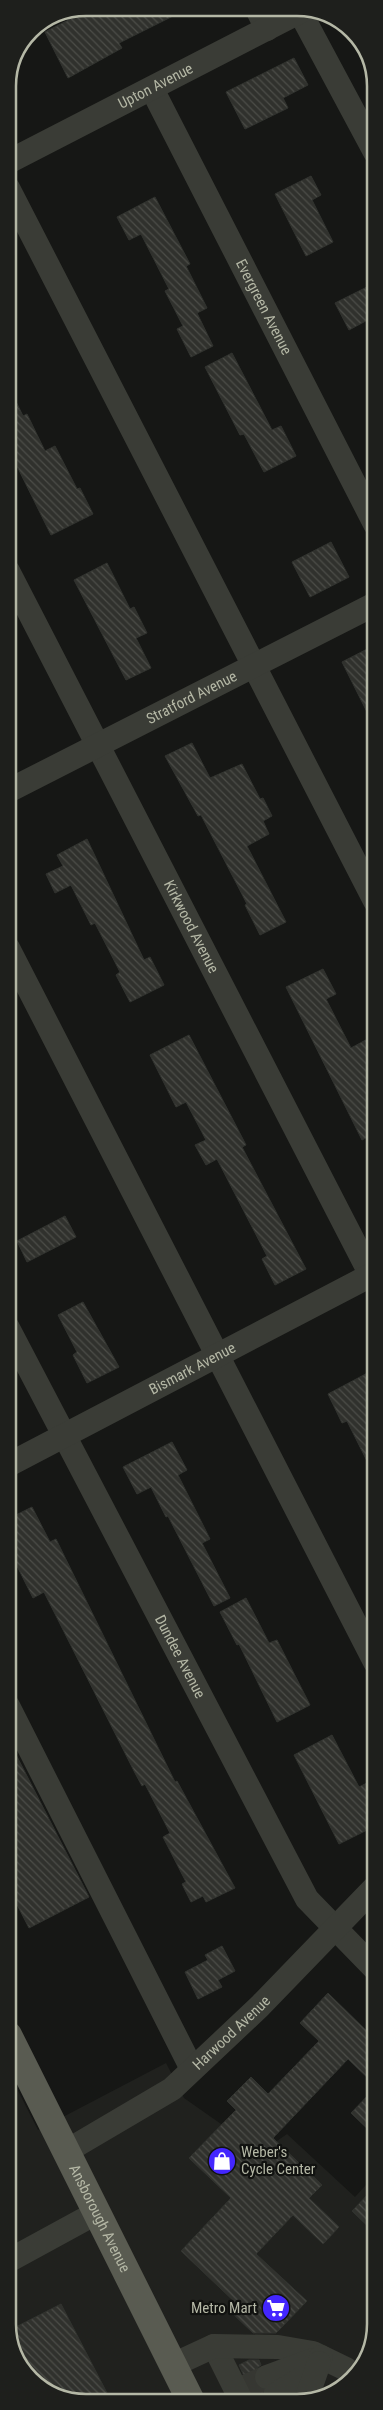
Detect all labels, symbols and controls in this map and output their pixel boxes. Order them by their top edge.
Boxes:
street label: Upton Avenue [115,59,196,113]
street label: Evergreen Avenue [232,256,296,358]
street label: Stratford Avenue [143,667,240,728]
street label: Kirkwood Avenue [160,877,223,976]
street label: Bismark Avenue [146,1339,239,1399]
street label: Dundee Avenue [151,1612,209,1701]
street label: Harwood Avenue [189,1992,274,2074]
place label: Weber's Cycle Center [241,2143,316,2178]
shop icon: Weber's Cycle Center [207,2146,237,2176]
street label: Ansborough Avenue [65,2161,134,2275]
supermarket icon: Metro Mart [261,2293,291,2323]
place label: Metro Mart [191,2299,257,2317]

